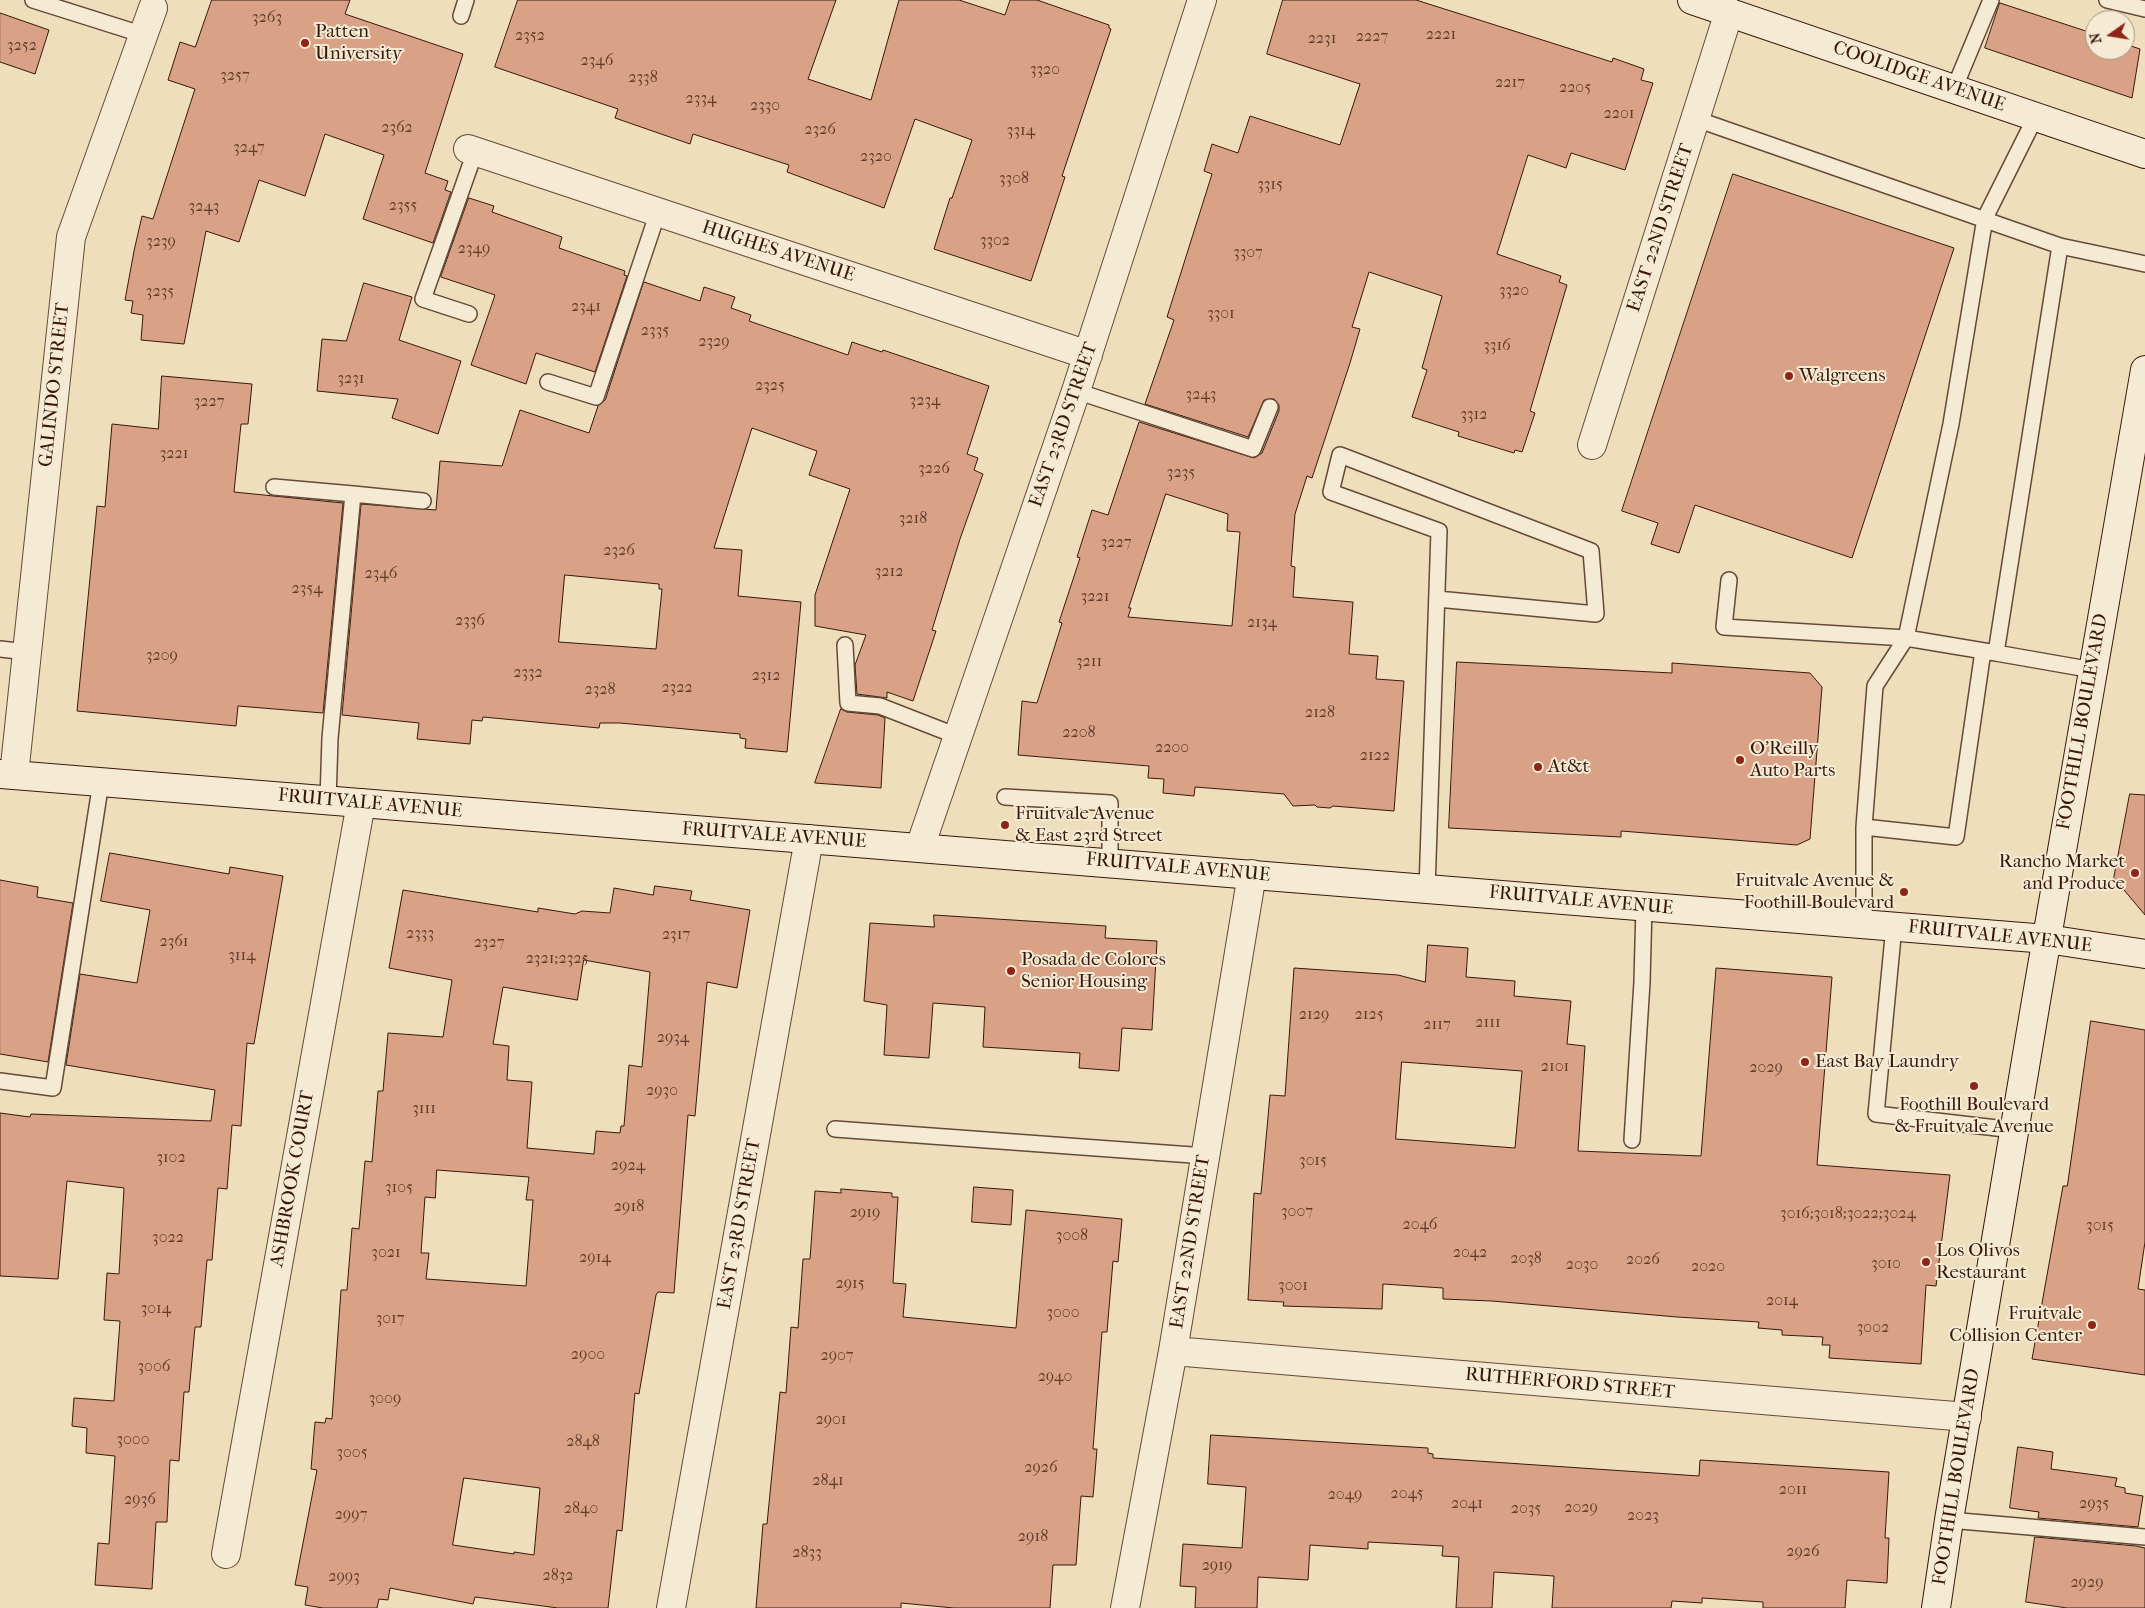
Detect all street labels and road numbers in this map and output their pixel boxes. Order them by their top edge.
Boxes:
street label: COOLIDGE AVENUE [1830,37,2008,117]
street label: EAST 22ND STREET [1623,141,1699,315]
street label: HUGHES AVENUE [699,217,857,287]
street label: GALINDO STREET [35,302,75,468]
street label: EAST 23RD STREET [1025,340,1103,510]
street label: FOOTHILL BOULEVARD [2053,612,2113,832]
street label: FRUITVALE AVENUE [277,785,463,823]
street label: FRUITVALE AVENUE [681,818,867,854]
street label: FRUITVALE AVENUE [1085,849,1271,887]
street label: FRUITVALE AVENUE [1488,882,1674,920]
street label: FRUITVALE AVENUE [1907,916,2093,958]
street label: ASHBROOK COURT [266,1089,320,1269]
street label: EAST 23RD STREET [714,1137,766,1311]
street label: EAST 22ND STREET [1166,1154,1216,1330]
street label: RUTHERFORD STREET [1464,1363,1676,1405]
street label: FOOTHILL BOULEVARD [1929,1367,1985,1587]

